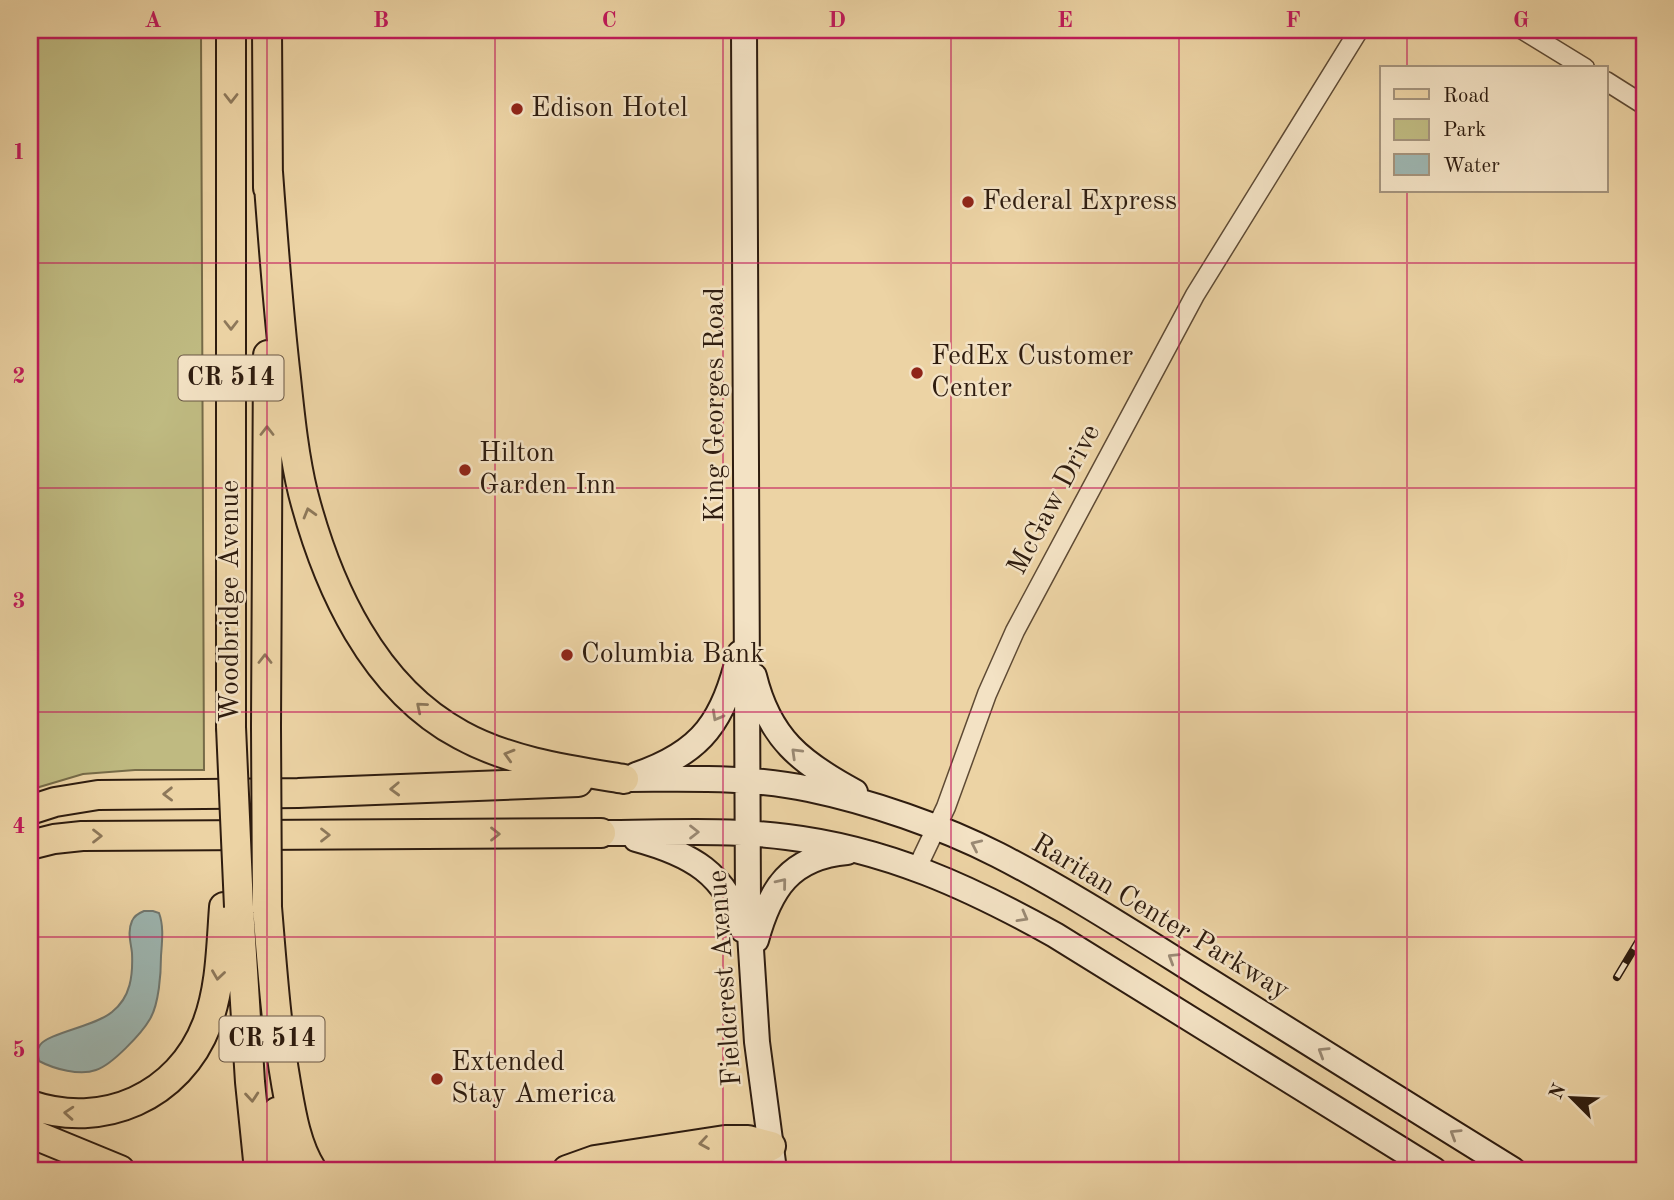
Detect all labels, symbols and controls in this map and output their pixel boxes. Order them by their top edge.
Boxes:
text: A [144,9,162,32]
text: B [373,9,389,32]
text: C [601,9,617,32]
text: D [828,9,846,32]
text: E [1057,9,1073,32]
text: F [1285,9,1301,32]
text: G [1513,9,1529,32]
legend [1380,66,1608,192]
text: Road [1443,86,1490,107]
one-way arrow [223,93,239,104]
place label: Edison Hotel [531,95,688,123]
marker: Edison Hotel [509,101,525,117]
text: Park [1443,120,1486,141]
text: 1 [12,141,26,164]
text: Water [1443,156,1500,177]
place label: Federal Express [982,188,1177,216]
marker: Federal Express [960,194,976,210]
street label: King Georges Road [702,287,730,523]
one-way arrow [223,321,239,331]
place label: FedEx Customer Center [931,343,1133,403]
road number: CR 514 [178,356,284,400]
text: 2 [12,365,26,388]
marker: FedEx Customer Center [909,365,925,381]
street label: McGaw Drive [1004,420,1106,580]
one-way arrow [259,426,275,436]
place label: Hilton Garden Inn [479,440,616,500]
marker: Hilton Garden Inn [457,462,473,478]
street label: Woodbridge Avenue [217,480,245,722]
one-way arrow [302,507,317,519]
text: 3 [12,590,26,613]
place label: Columbia Bank [581,641,765,669]
marker: Columbia Bank [559,647,575,663]
one-way arrow [257,653,273,664]
one-way arrow [416,703,429,715]
one-way arrow [712,709,725,721]
one-way arrow [791,748,804,761]
one-way arrow [503,749,515,764]
one-way arrow [389,782,400,797]
one-way arrow [162,786,172,802]
text: 4 [12,815,26,838]
one-way arrow [689,824,699,840]
one-way arrow [490,826,501,842]
one-way arrow [320,827,330,843]
one-way arrow [92,828,103,844]
street label: Raritan Center Parkway [1026,830,1294,1006]
one-way arrow [970,839,983,853]
street label: Fieldcrest Avenue [704,869,748,1087]
one-way arrow [774,878,786,891]
one-way arrow [1016,909,1028,923]
one-way arrow [1167,954,1180,967]
one-way arrow [211,969,226,980]
road number: CR 514 [219,1016,324,1062]
text: 5 [12,1039,26,1062]
one-way arrow [1317,1047,1330,1060]
place label: Extended Stay America [451,1049,616,1109]
north arrow [1538,1064,1608,1134]
marker: Extended Stay America [429,1071,445,1087]
text: N [1547,1081,1571,1103]
one-way arrow [244,1092,259,1103]
one-way arrow [63,1106,74,1121]
one-way arrow [1450,1130,1463,1143]
one-way arrow [698,1135,710,1150]

